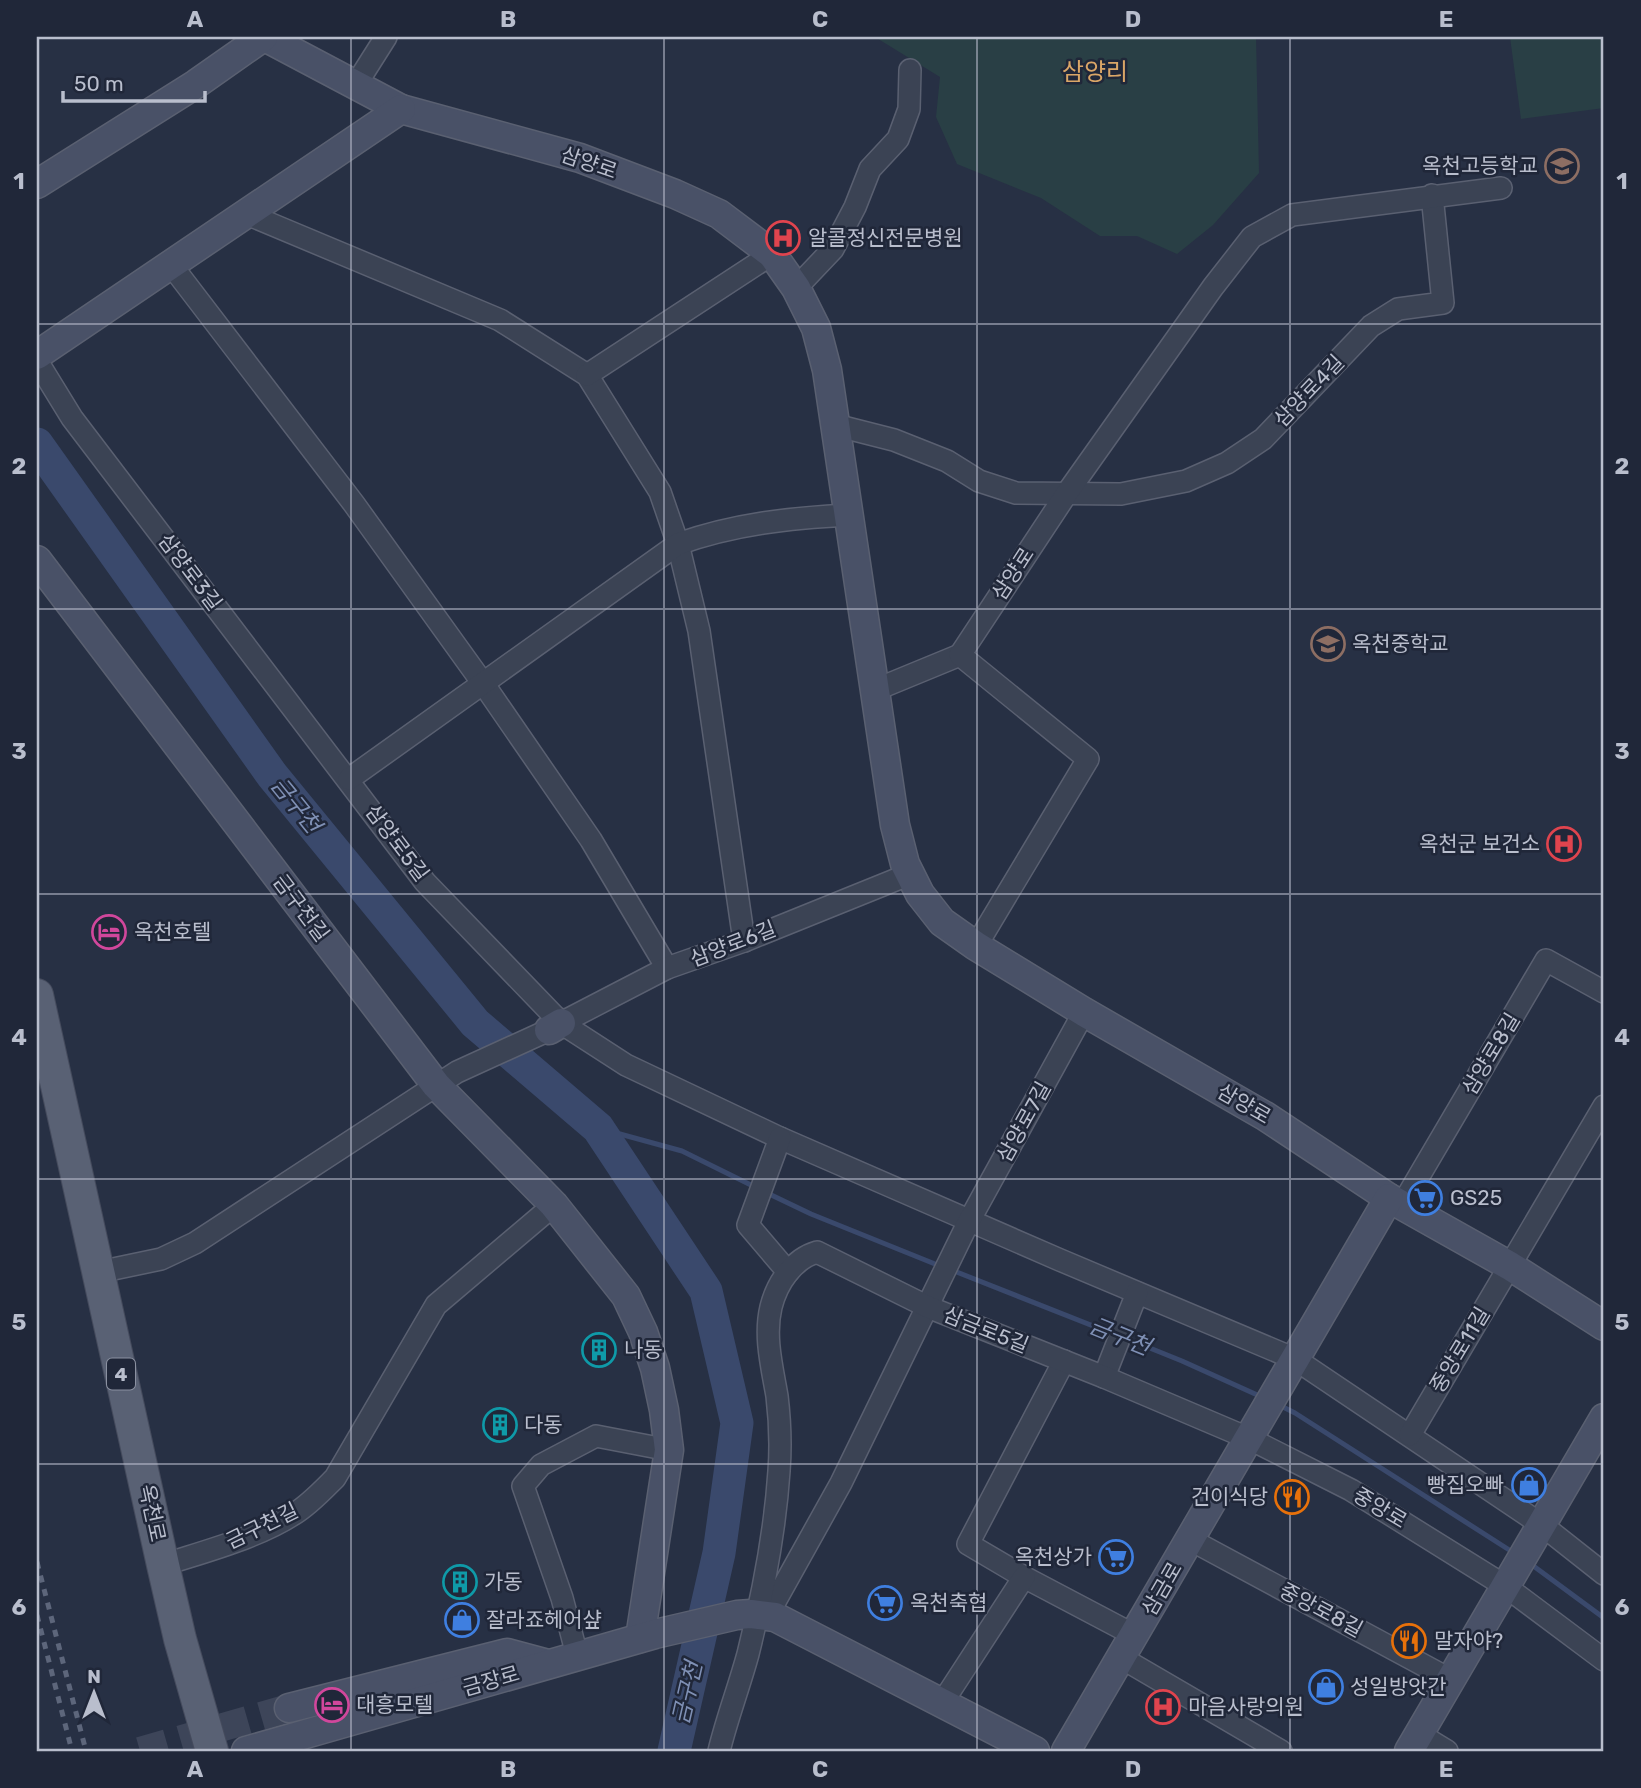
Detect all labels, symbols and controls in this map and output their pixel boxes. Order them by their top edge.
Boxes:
text: A [187,5,204,33]
text: B [500,5,516,33]
text: C [812,5,828,33]
text: D [1125,5,1141,33]
text: E [1439,5,1453,33]
district label: 삼양리 [1062,58,1128,86]
scale bar [63,60,205,104]
text: 50 m [74,71,124,96]
street label: 삼양로 [558,141,621,184]
school or university icon: 옥천고등학교 [1543,147,1581,185]
place label: 옥천고등학교 [1422,153,1538,178]
text: 1 [13,167,25,195]
text: 1 [1616,167,1628,195]
hospital icon: 알콜정신전문병원 [764,219,802,257]
place label: 알콜정신전문병원 [808,225,963,250]
street label: 삼양로4길 [1268,349,1349,432]
text: 2 [12,452,26,480]
text: 2 [1615,452,1629,480]
street label: 삼양로3길 [153,528,227,615]
street label: 삼양로 [986,543,1039,605]
school or university icon: 옥천중학교 [1309,625,1347,663]
place label: 옥천중학교 [1352,631,1449,656]
text: 3 [11,737,27,765]
text: 3 [1614,737,1630,765]
water label: 금구천 [265,772,329,841]
street label: 삼양로5길 [360,799,434,886]
hospital icon: 옥천군 보건소 [1545,825,1583,863]
place label: 옥천군 보건소 [1419,831,1540,856]
street label: 금구천길 [268,869,335,946]
hotel icon: 옥천호텔 [90,913,128,951]
street label: 삼양로6길 [686,916,779,971]
place label: 옥천호텔 [134,919,211,944]
street label: 삼양로8길 [1457,1008,1525,1099]
text: 4 [11,1023,27,1051]
text: 4 [1614,1023,1630,1051]
street label: 삼양로7길 [991,1077,1056,1166]
street label: 삼양로 [1213,1078,1276,1129]
supermarket icon: GS25 [1406,1179,1444,1217]
place label: GS25 [1450,1185,1502,1210]
street label: 삼금로5길 [940,1301,1032,1358]
street label: 중앙로11길 [1424,1302,1495,1397]
text: 5 [12,1308,27,1336]
text: 5 [1615,1308,1630,1336]
water label: 금구천 [1085,1311,1157,1362]
building icon: 나동 [580,1331,618,1369]
place label: 나동 [624,1337,663,1362]
road number: 4 [107,1358,135,1390]
building icon: 다동 [481,1406,519,1444]
place label: 다동 [524,1412,563,1437]
shop icon: 빵집오빠 [1510,1466,1548,1504]
place label: 빵집오빠 [1427,1472,1504,1497]
restaurant icon: 건이식당 [1273,1478,1311,1516]
street label: 옥천로 [134,1482,171,1544]
street label: 중앙로 [1349,1482,1412,1533]
place label: 건이식당 [1191,1484,1268,1509]
street label: 금구천길 [222,1497,302,1554]
supermarket icon: 옥천상가 [1097,1538,1135,1576]
place label: 옥천상가 [1015,1544,1092,1569]
street label: 삼금로 [1136,1557,1187,1620]
building icon: 가동 [441,1563,479,1601]
place label: 가동 [484,1569,523,1594]
street label: 중앙로8길 [1275,1577,1367,1642]
supermarket icon: 옥천축협 [866,1584,904,1622]
place label: 옥천축협 [910,1590,987,1615]
text: 6 [12,1593,27,1621]
text: 6 [1615,1593,1630,1621]
shop icon: 잘라죠헤어샾 [443,1601,481,1639]
place label: 잘라죠헤어샾 [486,1607,602,1632]
restaurant icon: 말자야? [1390,1622,1428,1660]
place label: 말자야? [1434,1628,1503,1653]
water label: 금구천 [666,1656,708,1727]
north arrow [60,1658,130,1728]
street label: 금장로 [460,1661,522,1701]
text: N [87,1665,101,1688]
shop icon: 성일방앗간 [1307,1668,1345,1706]
place label: 성일방앗간 [1350,1674,1447,1699]
hotel icon: 대흥모텔 [313,1686,351,1724]
hospital icon: 마음사랑의원 [1144,1688,1182,1726]
place label: 대흥모텔 [356,1692,433,1717]
place label: 마음사랑의원 [1188,1694,1304,1719]
text: A [187,1755,204,1783]
text: B [500,1755,516,1783]
text: C [812,1755,828,1783]
text: D [1125,1755,1141,1783]
text: E [1439,1755,1453,1783]

